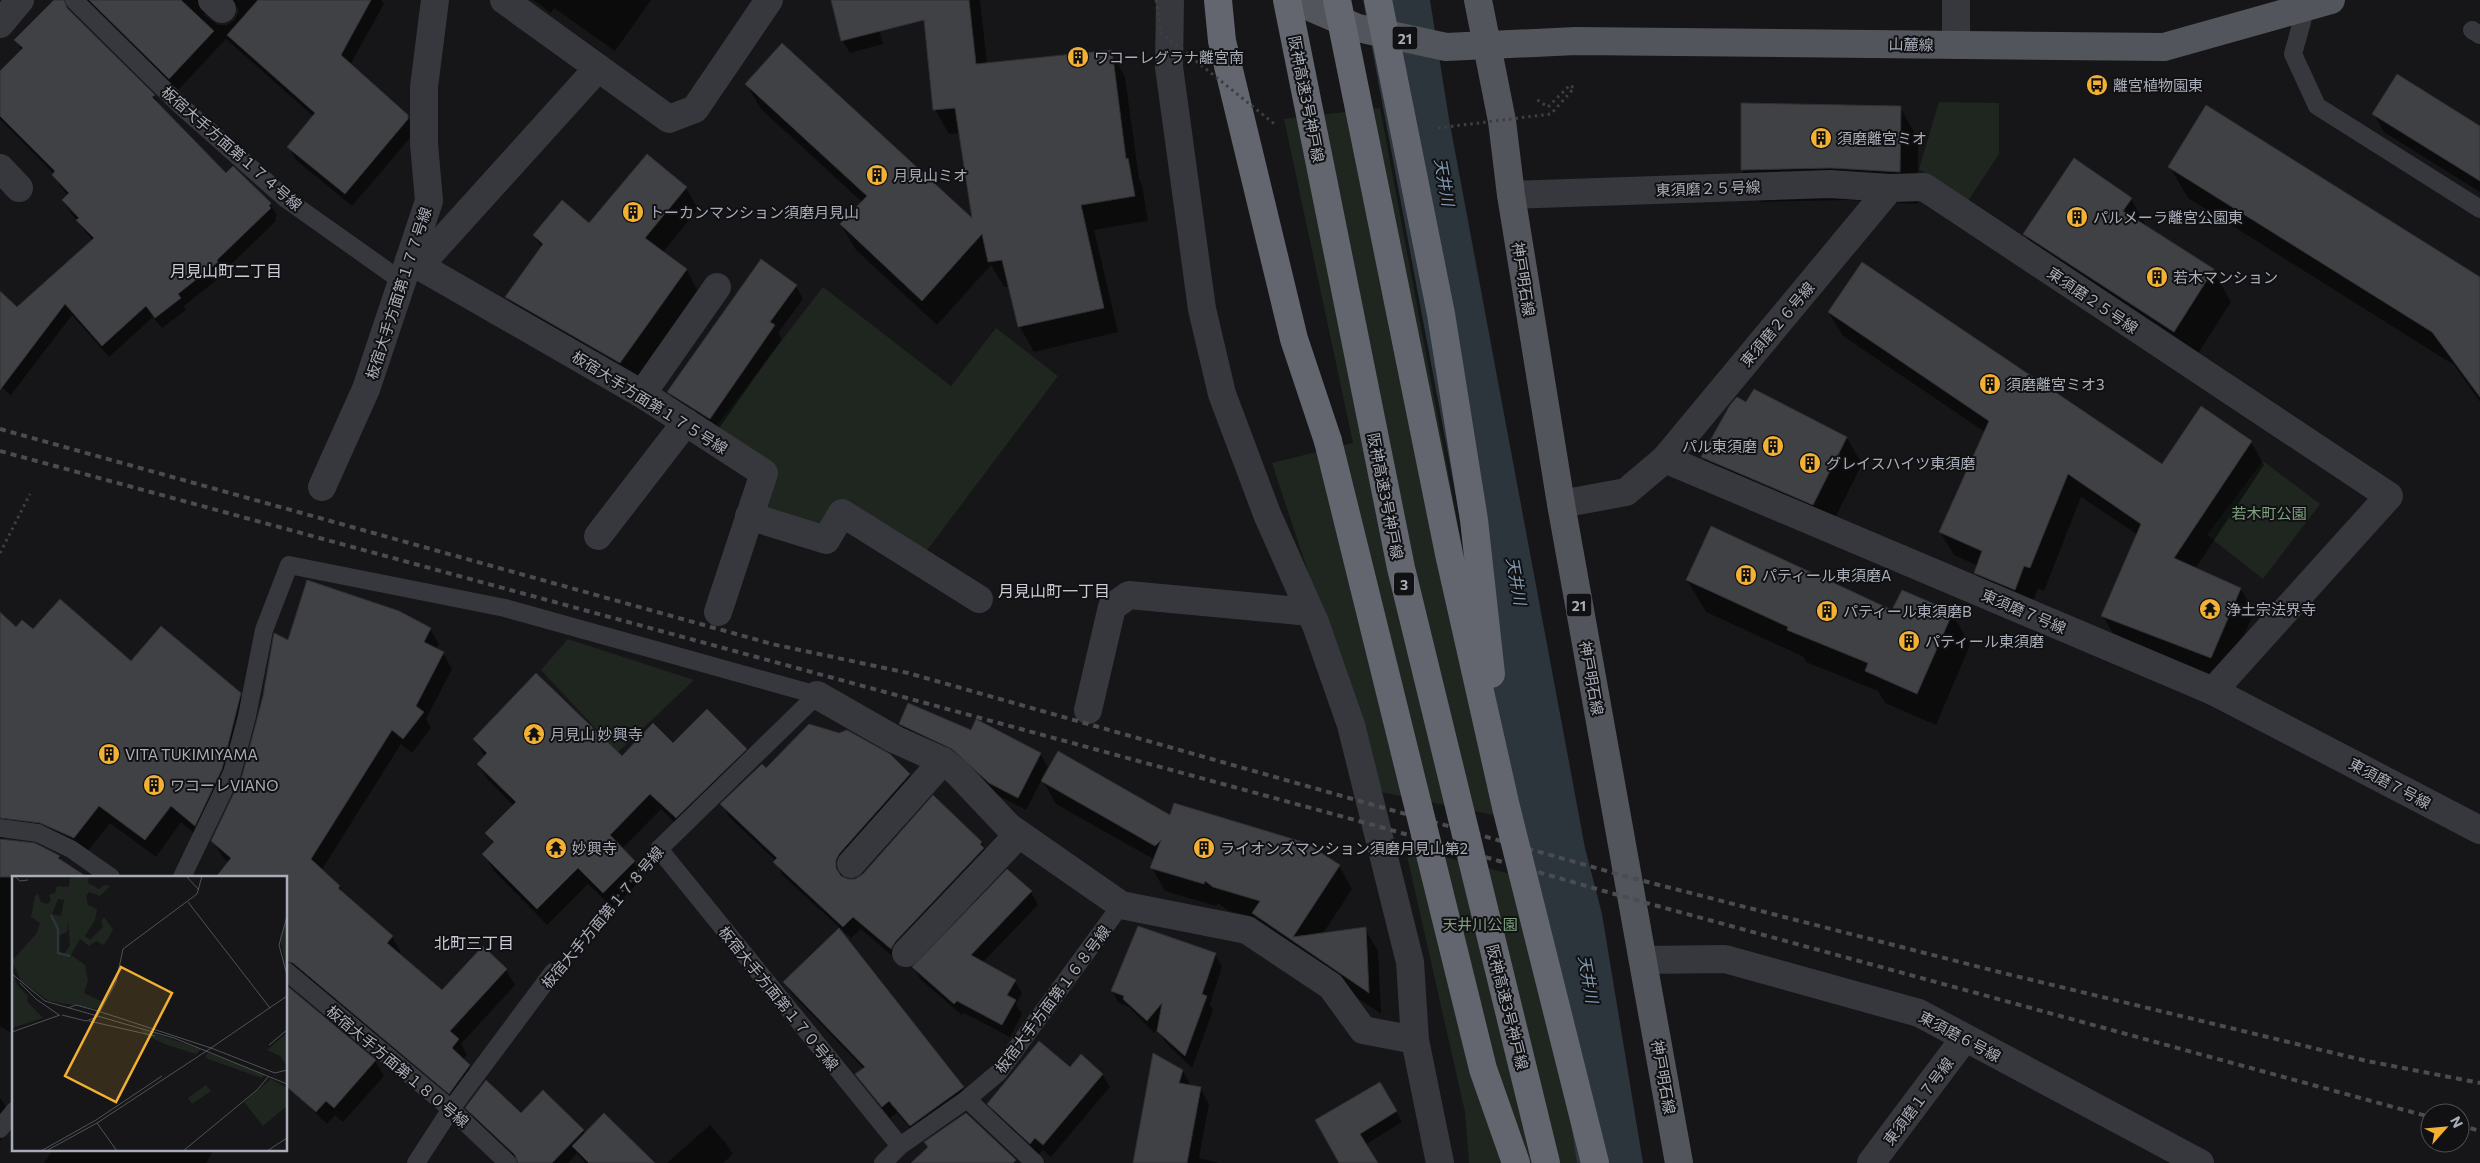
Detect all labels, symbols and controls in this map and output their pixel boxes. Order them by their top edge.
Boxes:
road number: 21 [1392,26,1418,49]
street label: 阪神高速3号神戸線 [1286,34,1328,164]
street label: 山麓線 [1888,35,1934,53]
building icon: ワコーレグラナ離宮南 [1066,45,1090,69]
place label: ワコーレグラナ離宮南 [1094,48,1244,66]
bus stop icon: 離宮植物園東 [2085,73,2109,97]
place label: 離宮植物園東 [2113,76,2203,94]
street label: 板宿大手方面第１７４号線 [158,82,306,214]
building icon: 須磨離宮ミオ [1809,126,1833,150]
place label: 須磨離宮ミオ [1837,129,1927,147]
water label: 天井川 [1431,157,1459,209]
building icon: 月見山ミオ [865,163,889,187]
place label: 月見山ミオ [893,166,968,184]
street label: 東須磨２５号線 [1655,177,1761,199]
building icon: トーカンマンション須磨月見山 [621,200,645,224]
place label: トーカンマンション須磨月見山 [649,203,859,221]
street label: 板宿大手方面第１７７号線 [362,205,434,381]
building icon: パルメーラ離宮公園東 [2065,205,2089,229]
place label: パルメーラ離宮公園東 [2093,208,2243,226]
street label: 神戸明石線 [1509,241,1539,317]
district label: 月見山町二丁目 [170,261,282,280]
street label: 東須磨２５号線 [2044,263,2142,337]
building icon: 若木マンション [2145,265,2169,289]
place label: 若木マンション [2173,268,2278,286]
street label: 東須磨２６号線 [1736,278,1818,370]
street label: 板宿大手方面第１７５号線 [569,347,731,457]
building icon: 須磨離宮ミオ3 [1978,372,2002,396]
place label: 須磨離宮ミオ3 [2006,375,2105,393]
street label: 阪神高速3号神戸線 [1365,431,1407,561]
building icon: パル東須磨 [1761,434,1785,458]
place label: パル東須磨 [1682,437,1757,455]
building icon: グレイスハイツ東須磨 [1798,451,1822,475]
place label: グレイスハイツ東須磨 [1826,454,1975,472]
park label: 若木町公園 [2231,504,2307,522]
water label: 天井川 [1503,556,1531,608]
building icon: パティール東須磨A [1734,563,1758,587]
place label: パティール東須磨A [1762,566,1891,584]
road number: 3 [1394,572,1414,596]
district label: 月見山町一丁目 [998,581,1110,600]
street label: 東須磨７号線 [1979,585,2069,637]
road number: 21 [1566,594,1592,616]
temple icon: 浄土宗法界寺 [2198,597,2222,621]
building icon: パティール東須磨B [1815,599,1839,623]
place label: 浄土宗法界寺 [2226,600,2316,618]
place label: パティール東須磨B [1843,602,1972,620]
building icon: パティール東須磨 [1897,629,1921,653]
place label: パティール東須磨 [1925,632,2044,650]
street label: 神戸明石線 [1577,639,1607,717]
temple icon: 月見山 妙興寺 [522,722,546,746]
place label: 月見山 妙興寺 [550,725,643,743]
building icon: VITA TUKIMIYAMA [97,742,121,766]
place label: VITA TUKIMIYAMA [125,745,258,763]
street label: 東須磨７号線 [2346,754,2434,812]
building icon: ワコーレVIANO [142,773,166,797]
place label: ワコーレVIANO [170,776,278,794]
temple icon: 妙興寺 [544,836,568,860]
building icon: ライオンズマンション須磨月見山第2 [1192,836,1216,860]
place label: 妙興寺 [572,839,617,857]
place label: ライオンズマンション須磨月見山第2 [1220,839,1468,857]
street label: 板宿大手方面第１７８号線 [537,842,667,992]
inset map [12,876,288,1150]
park label: 天井川公園 [1442,915,1518,933]
street label: 板宿大手方面第１７０号線 [715,922,843,1074]
street label: 板宿大手方面第１６８号線 [991,922,1113,1076]
district label: 北町三丁目 [434,933,514,952]
street label: 阪神高速3号神戸線 [1484,942,1532,1072]
water label: 天井川 [1575,954,1603,1006]
street label: 板宿大手方面第１８０号線 [323,1001,473,1131]
street label: 東須磨６号線 [1916,1007,2004,1065]
street label: 神戸明石線 [1649,1038,1679,1116]
street label: 東須磨１７号線 [1879,1054,1957,1148]
north arrow [2420,1103,2470,1153]
text: N [2447,1113,2467,1130]

